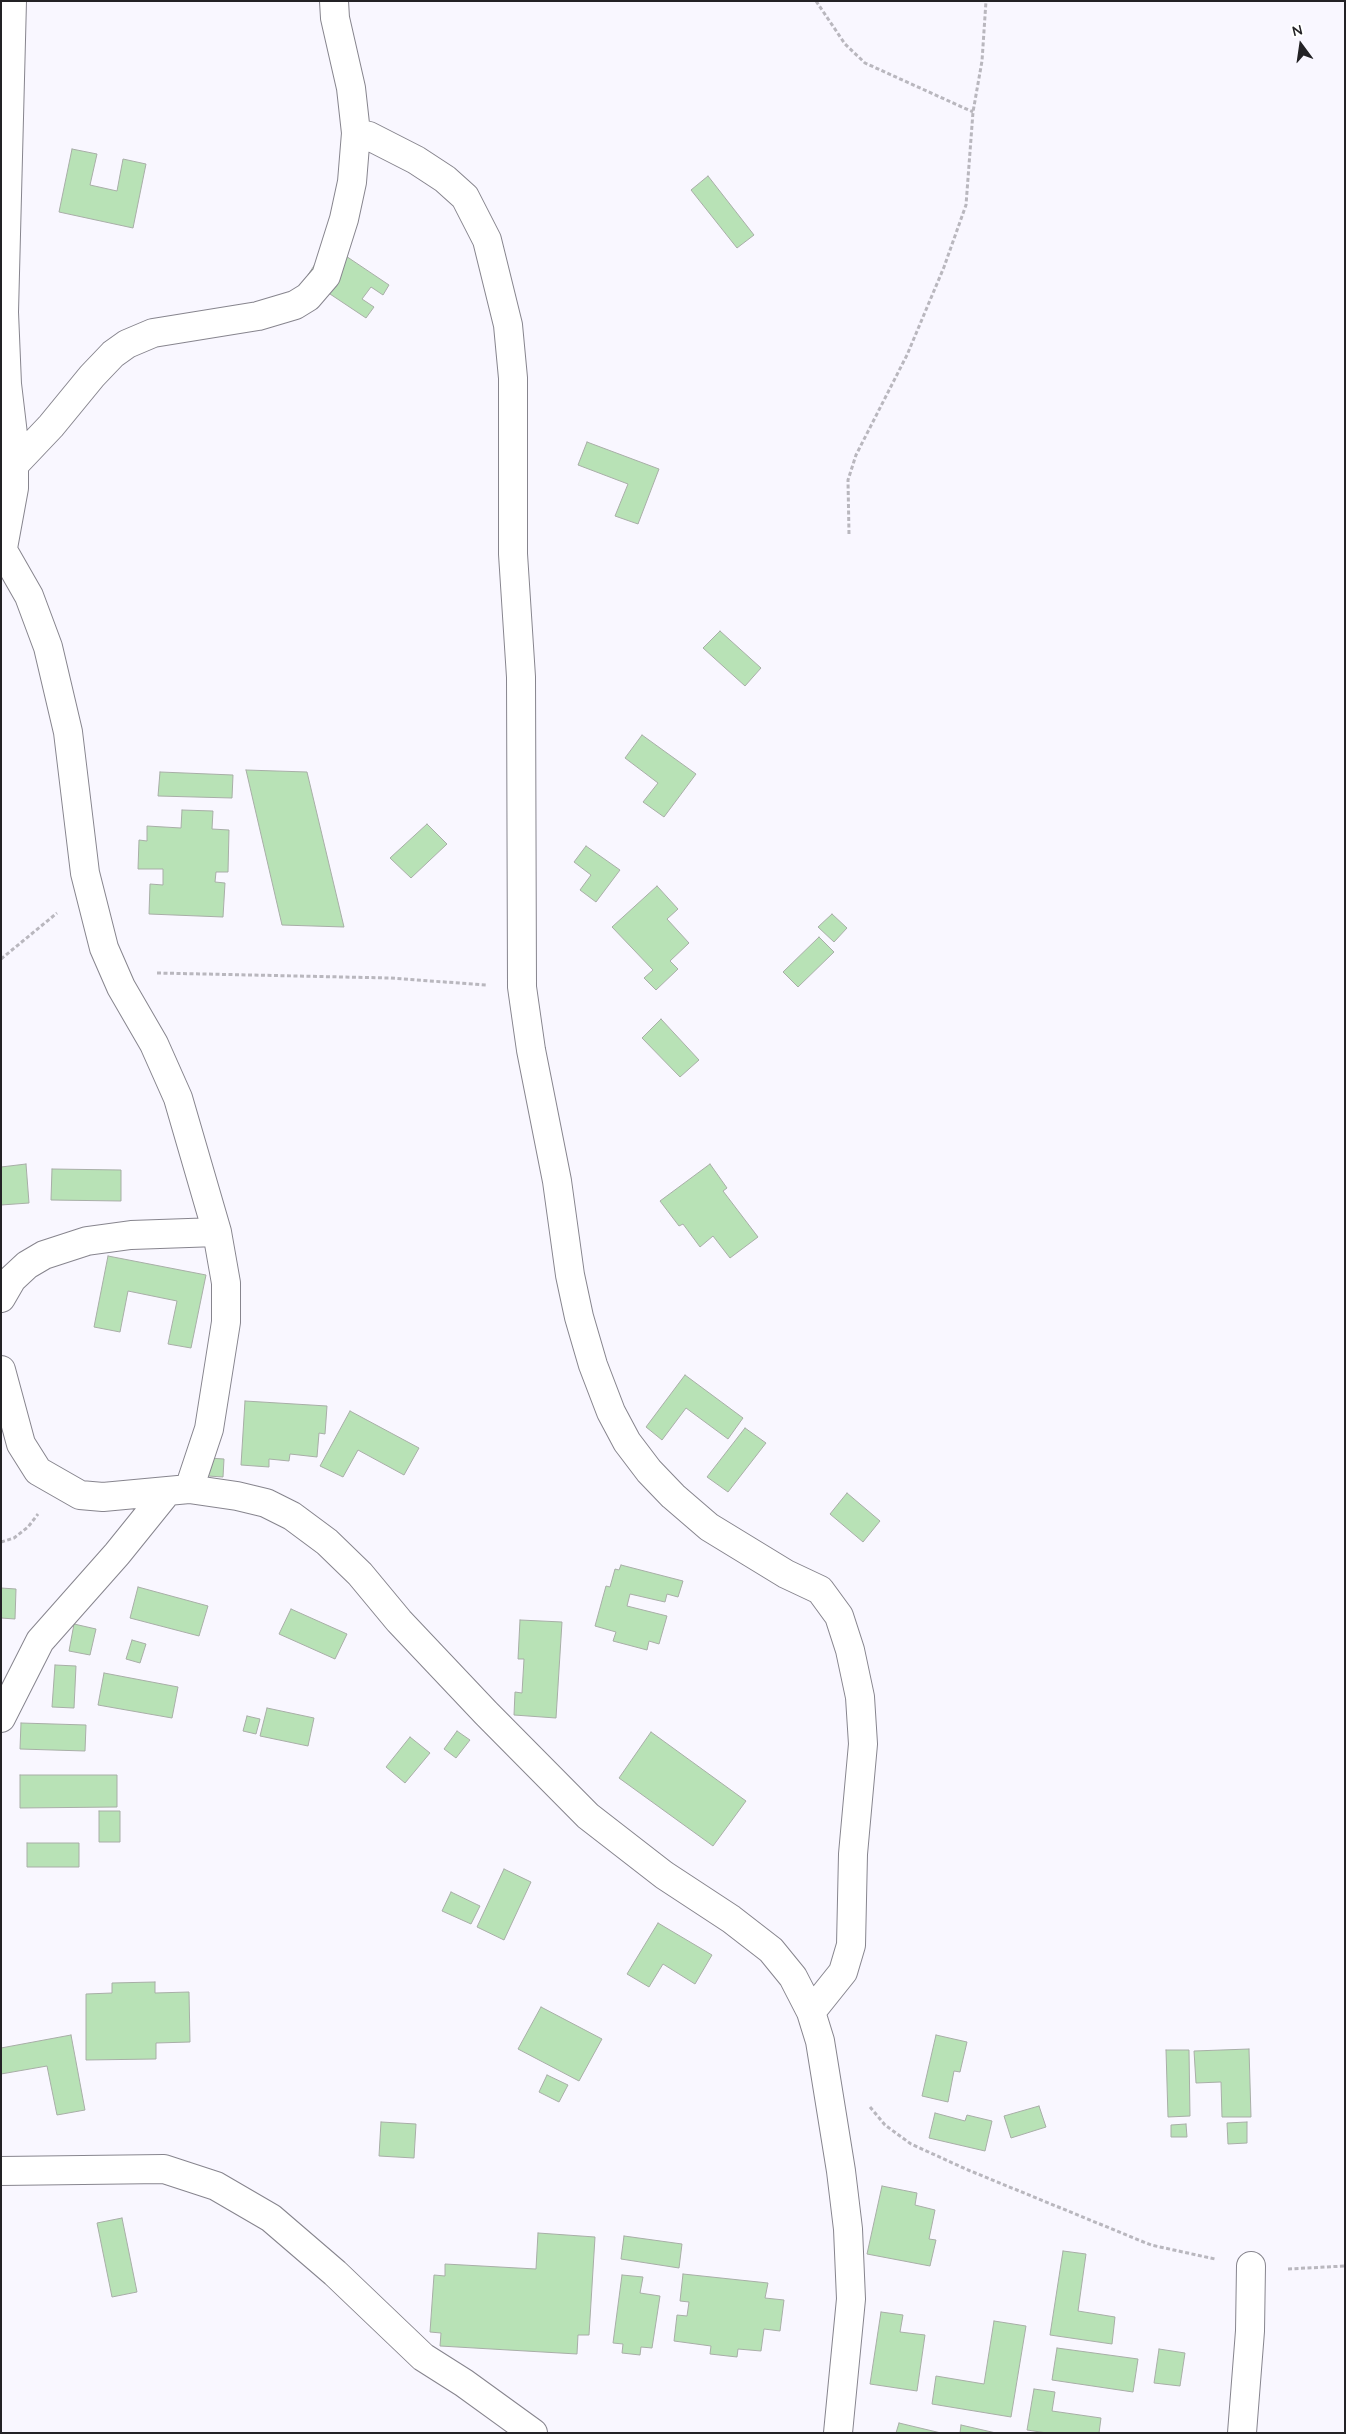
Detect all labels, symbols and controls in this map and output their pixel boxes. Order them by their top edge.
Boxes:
north arrow [1276,20,1326,70]
text: N [1290,20,1305,40]

